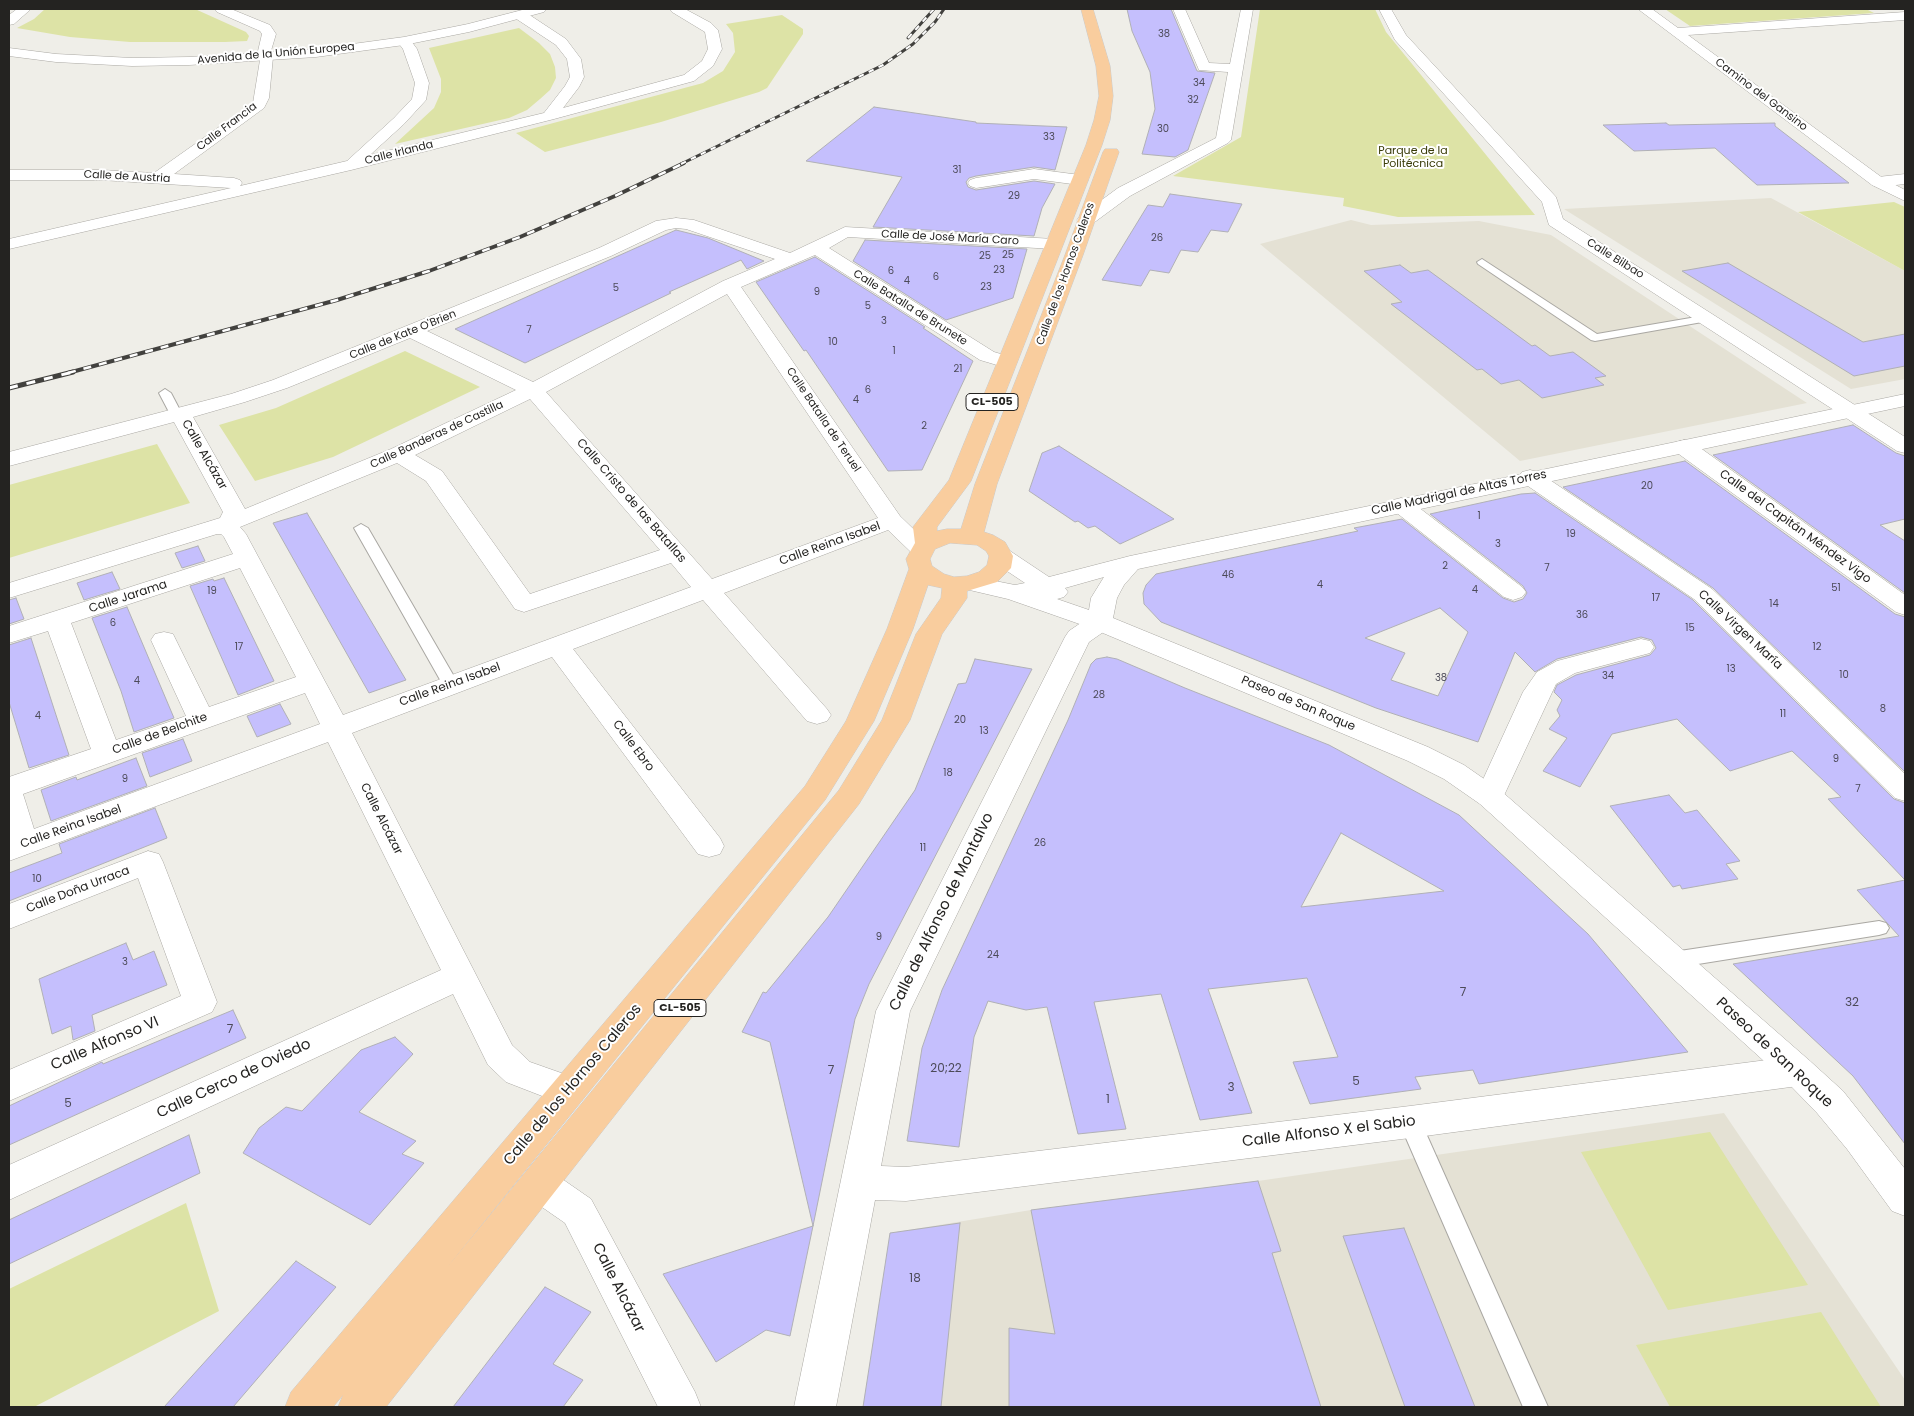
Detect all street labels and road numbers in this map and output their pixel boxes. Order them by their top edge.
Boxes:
street label: Avenida de la Unión Europea [197,41,355,67]
street label: Camino del Gansino [1712,56,1810,134]
street label: Calle Francia [194,100,260,154]
street label: Calle Irlanda [363,138,435,168]
street label: Calle de Austria [83,168,171,186]
street label: Calle de los Hornos Caleros [1034,201,1098,347]
street label: Calle de José María Caro [881,228,1019,248]
street label: Calle Bilbao [1584,236,1646,282]
street label: Calle Batalla de Brunete [850,267,970,349]
street label: Calle de Kate O'Brien [348,308,458,362]
street label: Calle Batalla de Teruel [783,365,863,475]
road number: CL-505 [966,394,1018,411]
street label: Calle Banderas de Castilla [368,398,506,472]
street label: Calle Alcázar [178,417,230,493]
street label: Calle Cristo de las Batallas [573,436,689,566]
street label: Calle Madrigal de Altas Torres [1370,467,1548,519]
street label: Calle del Capitán Méndez Vigo [1716,467,1874,587]
street label: Calle Reina Isabel [778,519,882,569]
street label: Calle Jarama [87,578,169,616]
street label: Calle Virgen María [1695,587,1785,673]
street label: Calle Reina Isabel [398,660,502,710]
street label: Paseo de San Roque [1239,673,1357,735]
street label: Calle de Belchite [110,710,210,758]
street label: Calle Ebro [609,718,657,774]
street label: Calle Alcázar [357,781,405,857]
street label: Calle Reina Isabel [19,802,123,852]
street label: Calle de Alfonso de Montalvo [886,810,998,1014]
street label: Calle Doña Urraca [24,864,132,916]
street label: Paseo de San Roque [1712,994,1836,1112]
road number: CL-505 [654,1000,706,1016]
street label: Calle de los Hornos Caleros [500,1001,646,1169]
street label: Calle Alfonso VI [48,1013,162,1075]
street label: Calle Cerco de Oviedo [154,1035,314,1123]
street label: Calle Alfonso X el Sabio [1241,1112,1417,1152]
street label: Calle Alcázar [588,1240,648,1336]

